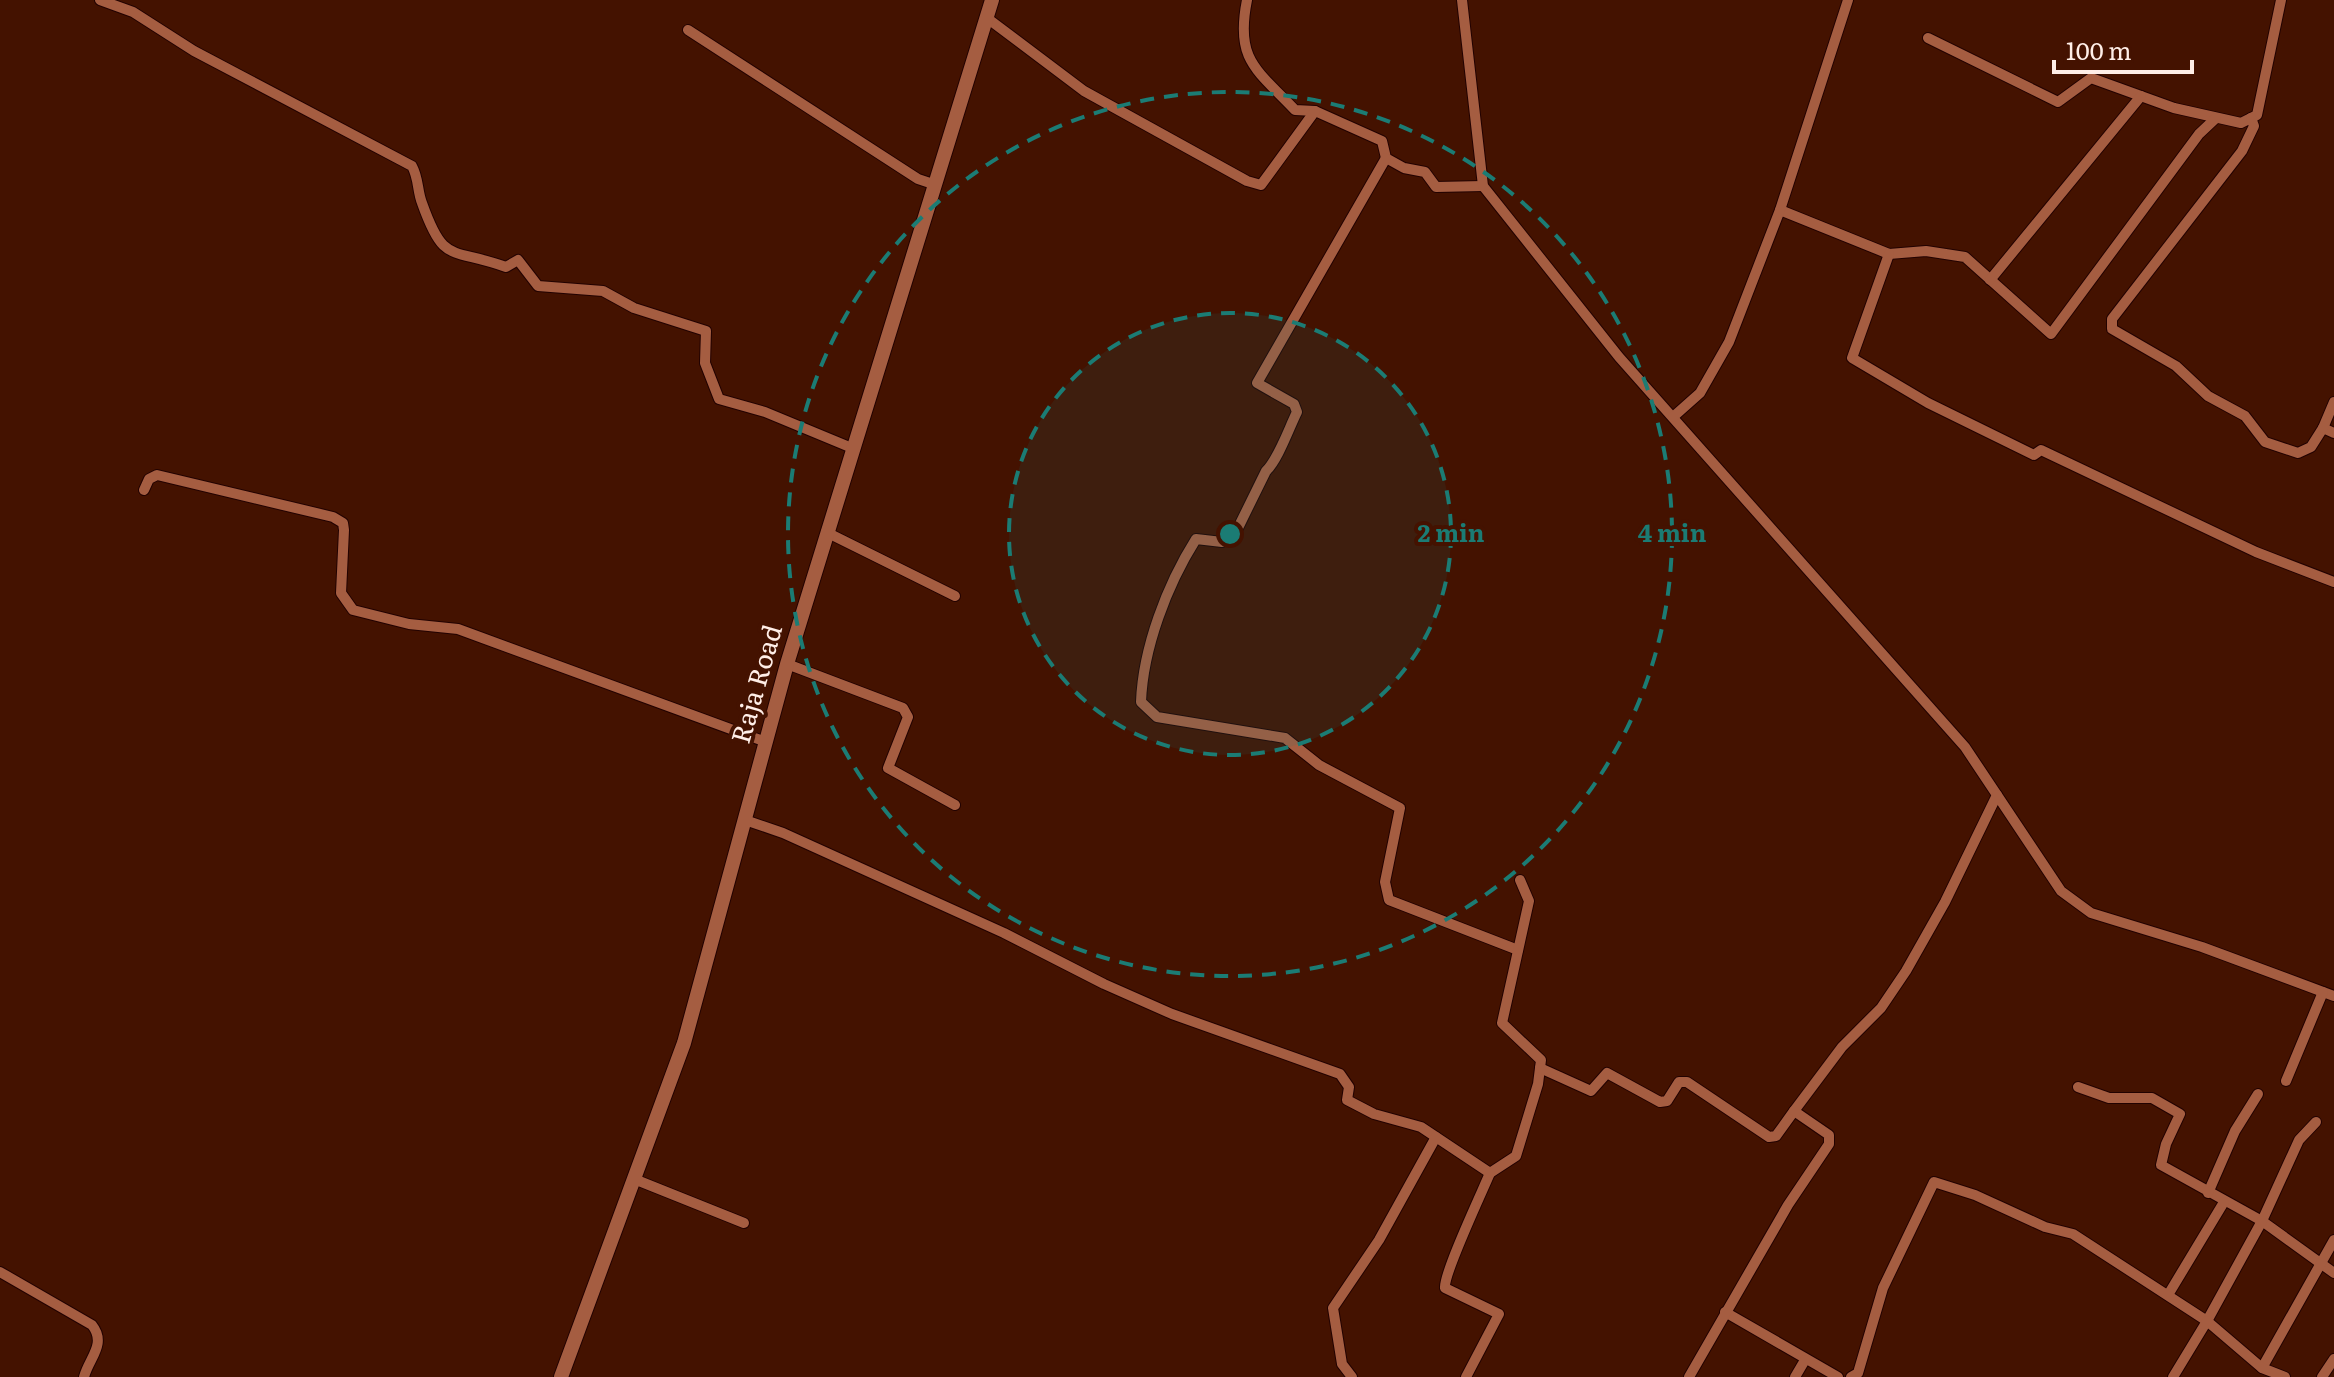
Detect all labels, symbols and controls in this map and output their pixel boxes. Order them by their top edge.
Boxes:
scale bar [2054,24,2192,74]
text: 100 m [2066,32,2132,67]
text: 2 min [1417,514,1485,549]
text: 4 min [1638,514,1707,549]
centre of rings [1216,520,1244,548]
street label: Raja Road [719,619,790,747]

